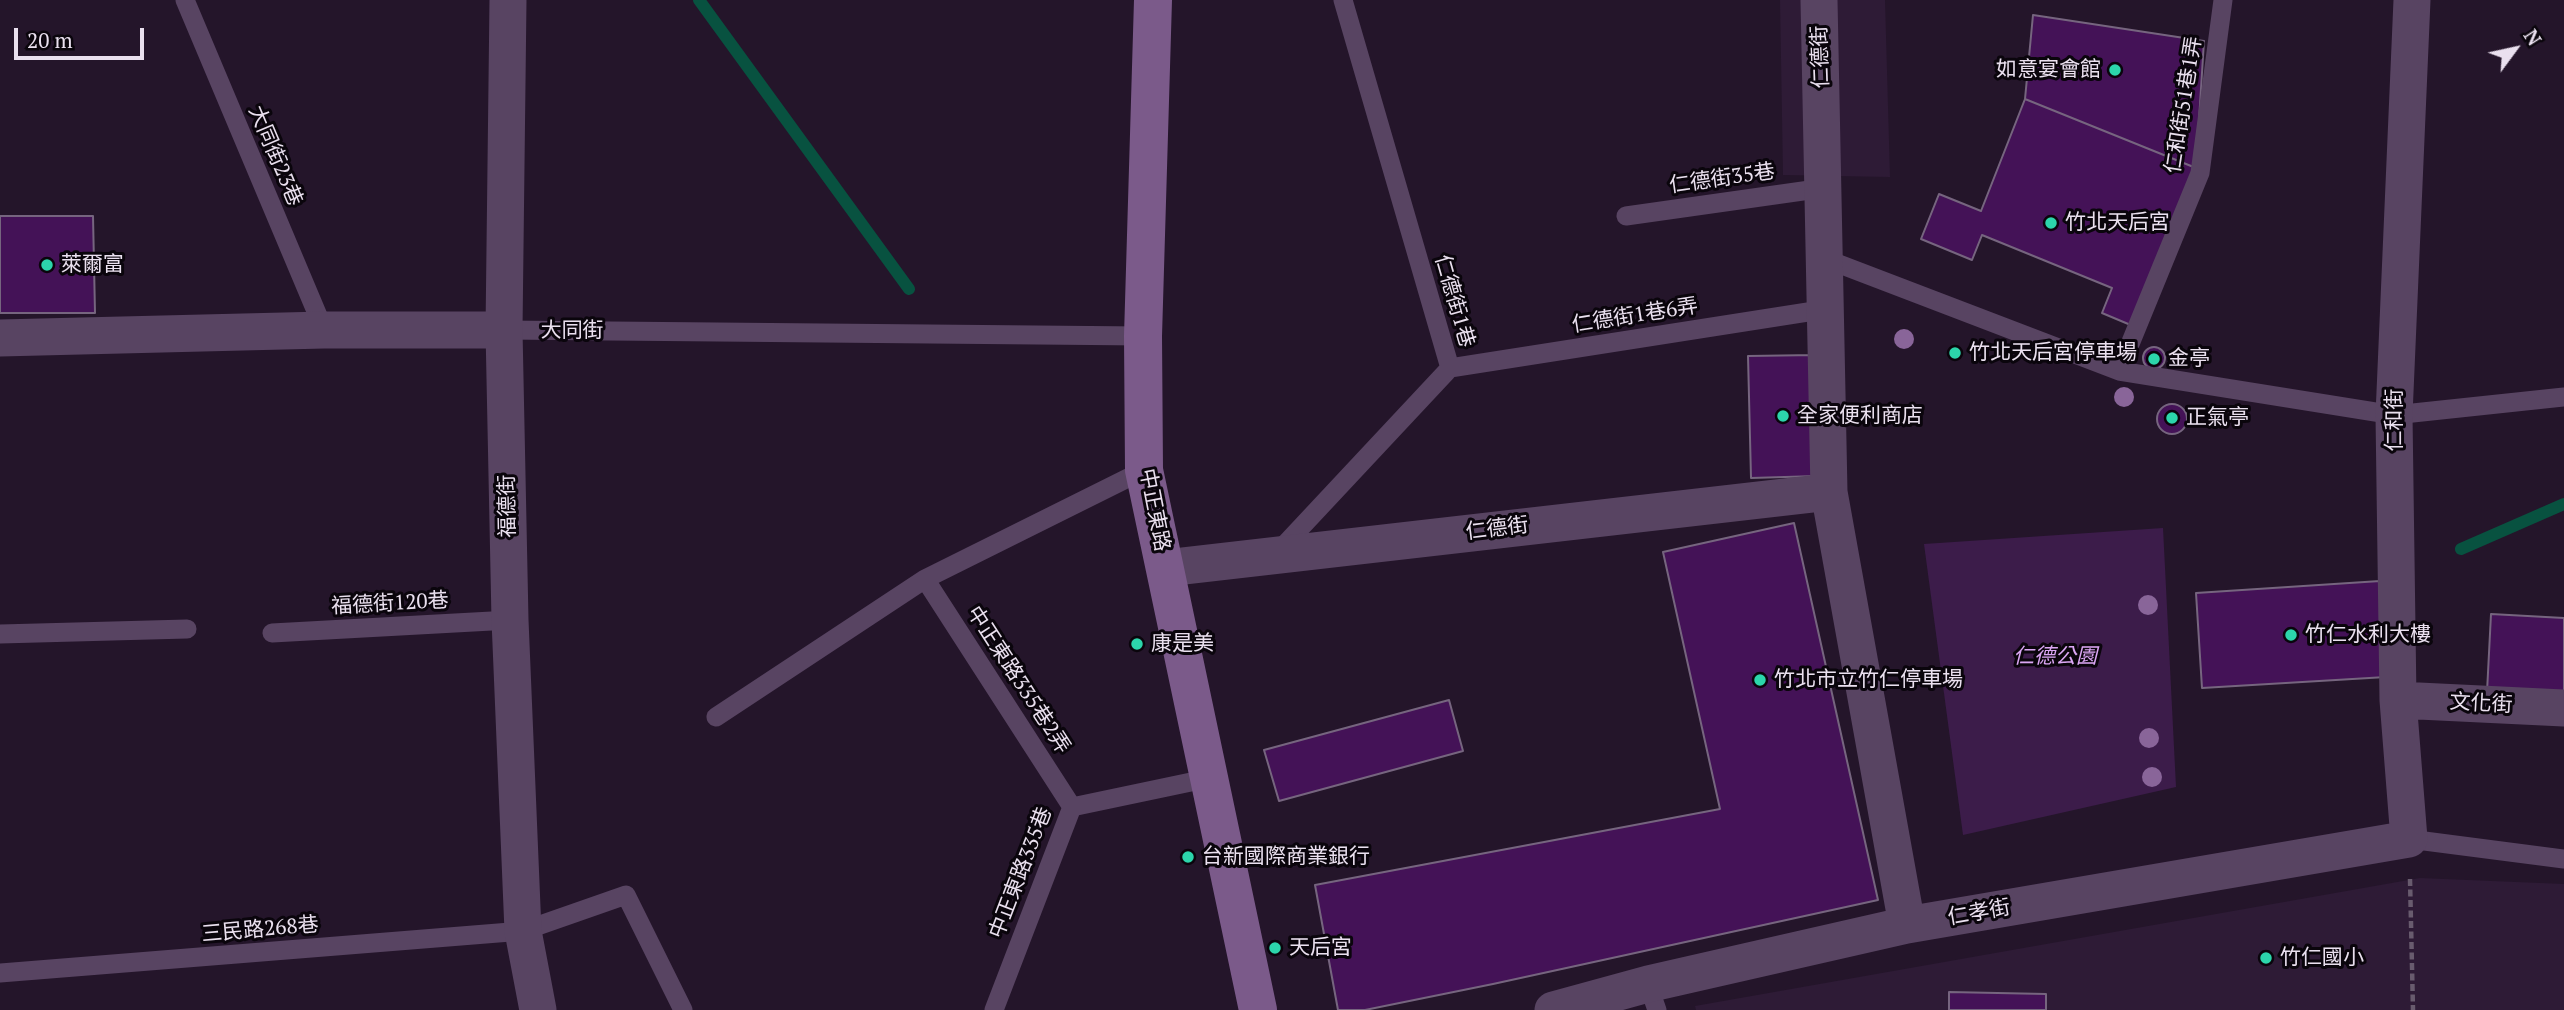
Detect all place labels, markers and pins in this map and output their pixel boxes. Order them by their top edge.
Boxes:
place label: 如意宴會館 [1996,57,2101,83]
marker: 如意宴會館 [2107,62,2123,78]
place label: 竹北天后宮 [2065,210,2170,236]
marker: 竹北天后宮 [2043,215,2059,231]
place label: 萊爾富 [61,252,124,278]
marker: 萊爾富 [39,257,55,273]
place label: 竹北天后宮停車場 [1969,340,2137,366]
marker: 竹北天后宮停車場 [1947,345,1963,361]
place label: 金亭 [2168,346,2210,372]
marker: 金亭 [2146,351,2162,367]
place label: 全家便利商店 [1797,403,1923,429]
place label: 正氣亭 [2186,405,2249,431]
marker: 全家便利商店 [1775,408,1791,424]
marker: 正氣亭 [2164,410,2180,426]
place label: 竹仁水利大樓 [2305,622,2431,648]
marker: 竹仁水利大樓 [2283,627,2299,643]
place label: 康是美 [1151,631,1214,657]
marker: 康是美 [1129,636,1145,652]
place label: 竹北市立竹仁停車場 [1774,667,1963,693]
marker: 竹北市立竹仁停車場 [1752,672,1768,688]
place label: 台新國際商業銀行 [1202,844,1370,870]
marker: 台新國際商業銀行 [1180,849,1196,865]
place label: 天后宮 [1289,935,1352,961]
marker: 天后宮 [1267,940,1283,956]
place label: 竹仁國小 [2280,945,2364,971]
marker: 竹仁國小 [2258,950,2274,966]

